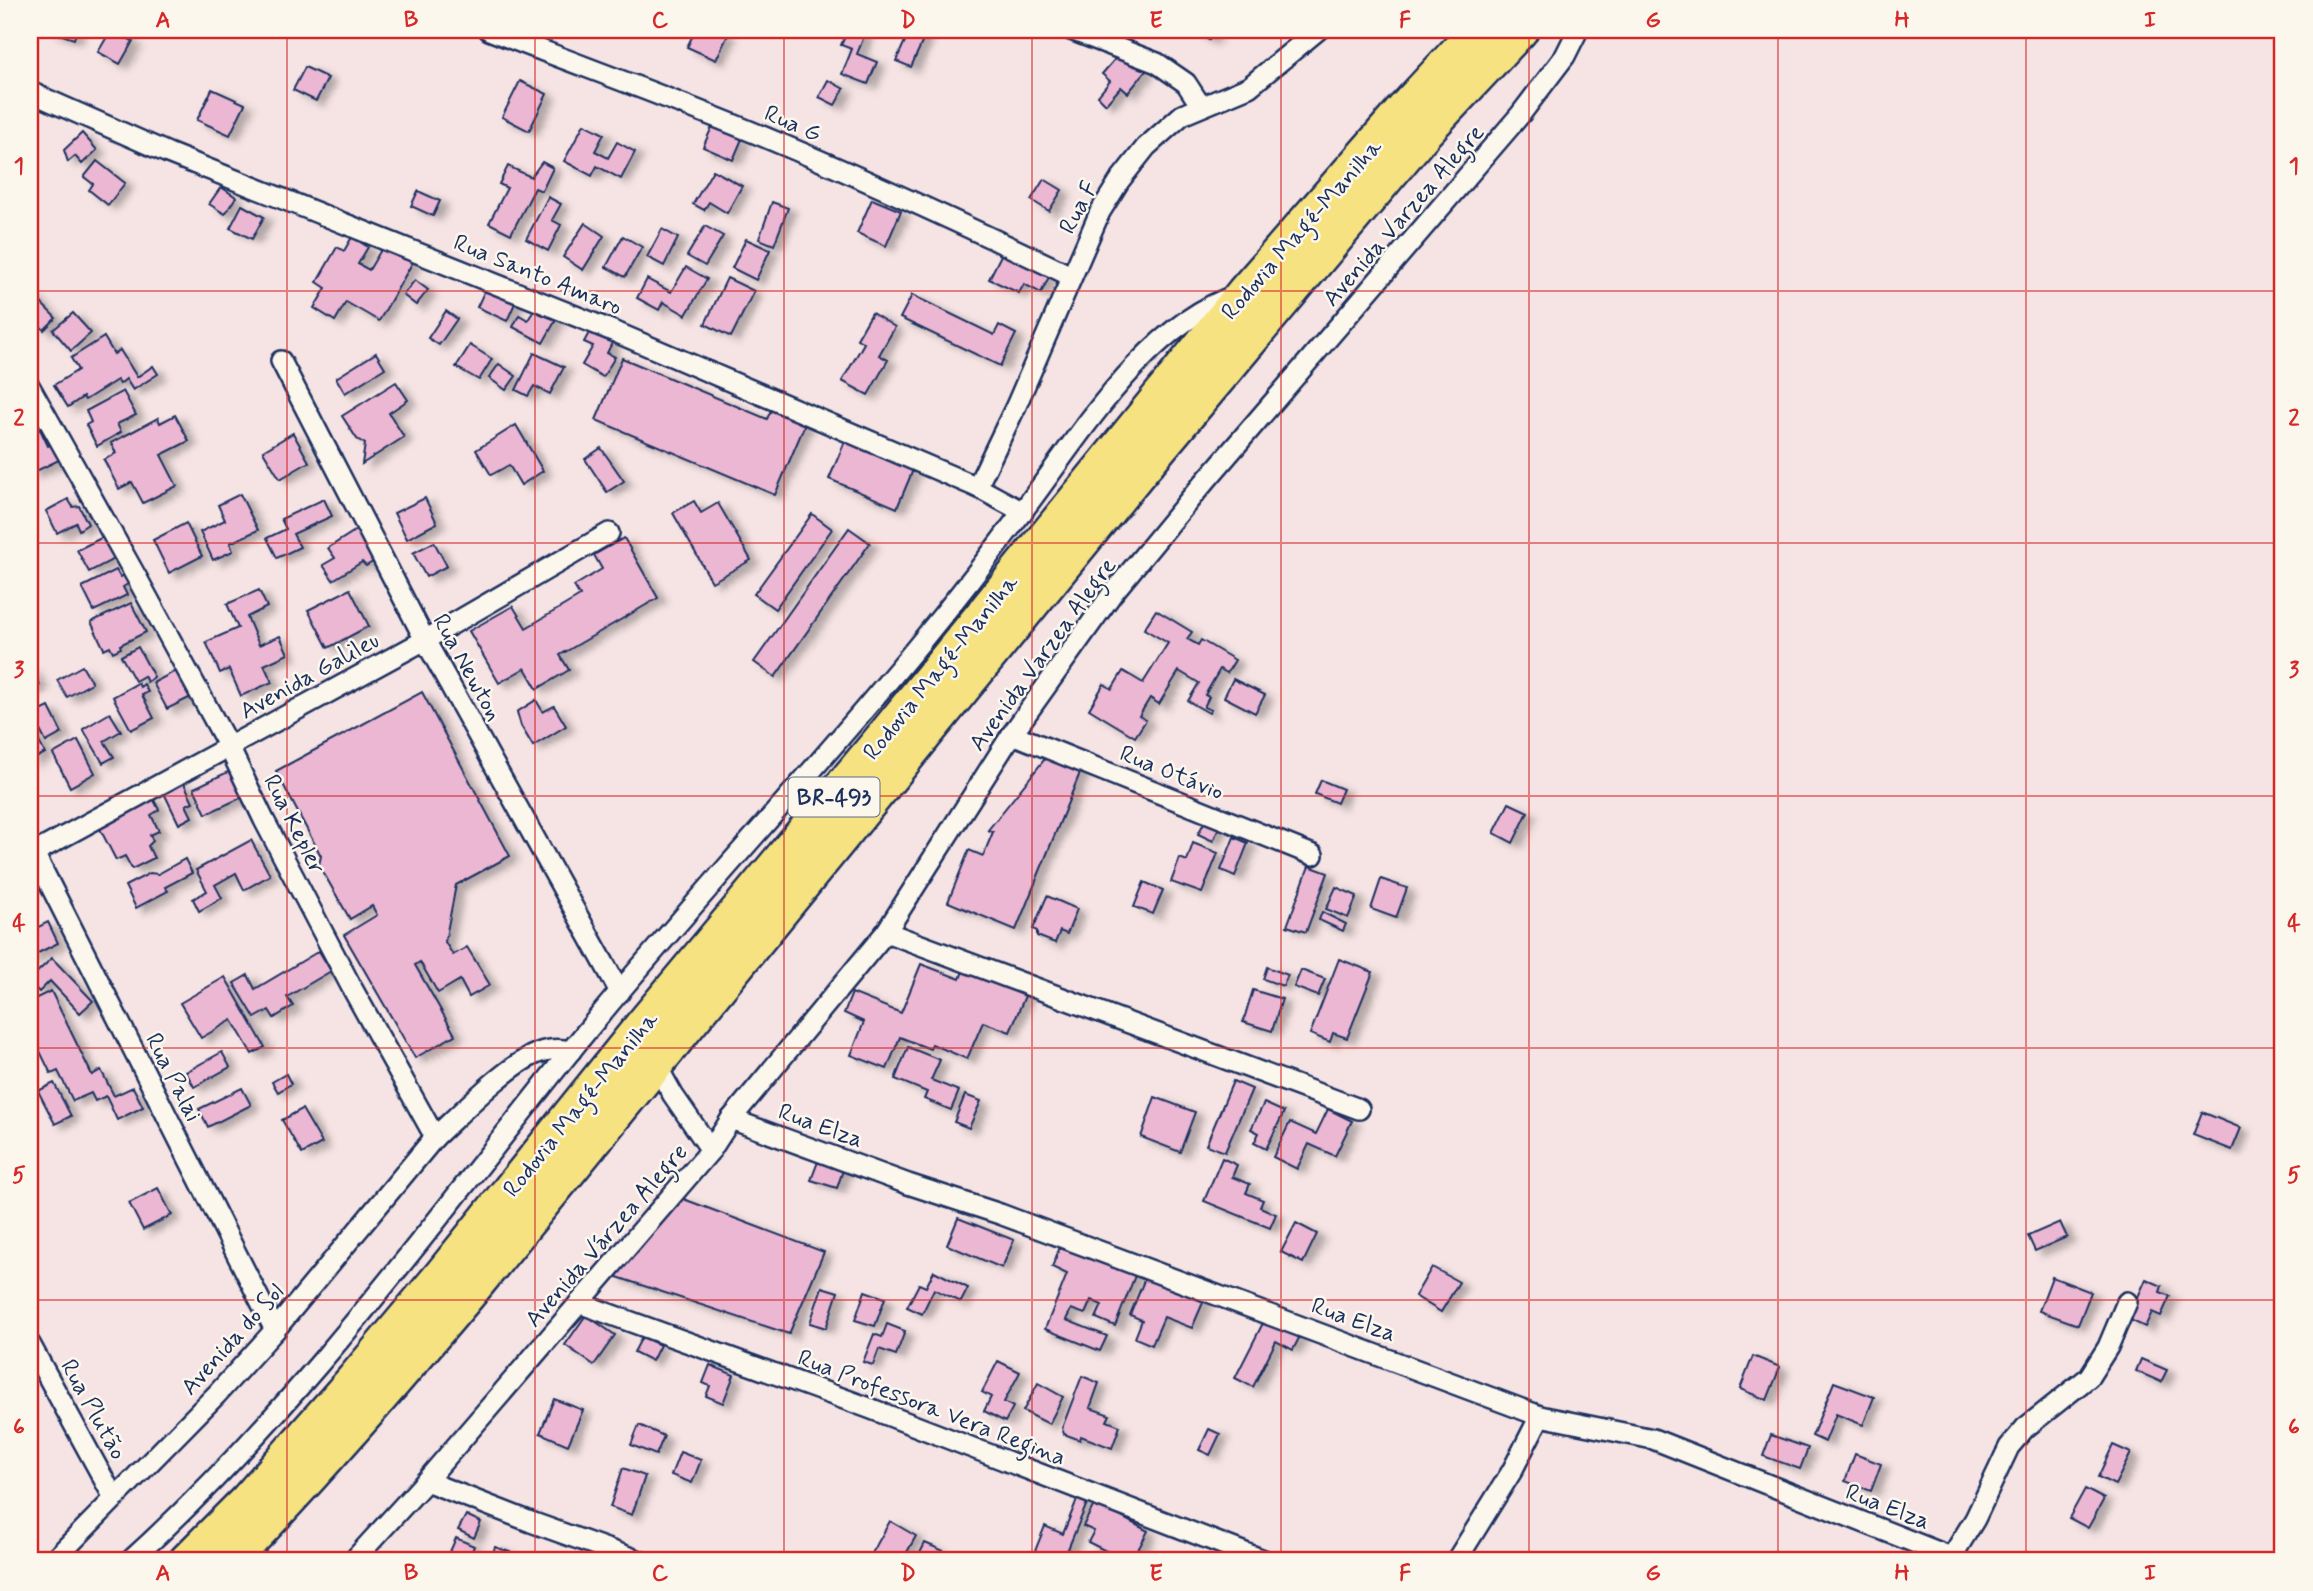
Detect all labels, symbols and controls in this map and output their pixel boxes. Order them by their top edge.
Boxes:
text: A [155,6,171,36]
text: B [404,6,419,36]
text: C [652,6,669,36]
text: D [900,6,916,36]
text: E [1149,6,1163,36]
text: F [1399,6,1411,36]
text: G [1645,6,1661,36]
text: H [1894,6,1910,36]
text: I [2144,6,2156,36]
street label: Rua G [759,99,826,150]
street label: Avenida Varzea Alegre [1316,118,1494,316]
street label: Rodovia Magé-Manilha [1215,132,1392,329]
text: 1 [14,152,24,182]
text: 1 [2289,152,2299,182]
street label: Rua F [1053,176,1106,240]
street label: Rua Santo Amaro [449,227,626,323]
text: 2 [13,404,25,434]
text: 2 [2288,404,2300,434]
street label: Avenida Varzea Alegre [963,552,1126,759]
street label: Rodovia Magé-Manilha [857,568,1028,769]
street label: Rua Newton [424,608,509,727]
street label: Avenida Galileu [235,625,385,727]
text: 3 [14,656,25,686]
text: 3 [2289,656,2300,686]
street label: Rua Otávio [1115,739,1228,808]
street label: Rua Kepler [255,769,332,880]
road number: BR-493 [788,778,880,817]
text: 4 [12,909,26,939]
text: 4 [2287,909,2301,939]
street label: Rodovia Magé-Manilha [497,1005,668,1206]
street label: Rua Palai [137,1028,208,1127]
street label: Rua Elza [774,1097,867,1156]
street label: Avenida Várzea Alegre [519,1138,698,1336]
text: 5 [12,1161,26,1191]
text: 5 [2287,1161,2301,1191]
street label: Avenida do Sol [175,1277,292,1403]
street label: Rua Elza [1307,1291,1400,1350]
street label: Rua Professora Vera Regina [792,1343,1070,1477]
street label: Rua Plutão [52,1354,133,1465]
text: 6 [13,1413,25,1443]
text: 6 [2288,1413,2300,1443]
street label: Rua Elza [1841,1477,1934,1538]
text: A [155,1559,171,1589]
text: B [404,1559,419,1589]
text: C [652,1559,669,1589]
text: D [900,1559,916,1589]
text: E [1149,1559,1163,1589]
text: F [1399,1559,1411,1589]
text: G [1645,1559,1661,1589]
text: H [1894,1559,1910,1589]
text: I [2144,1559,2156,1589]

